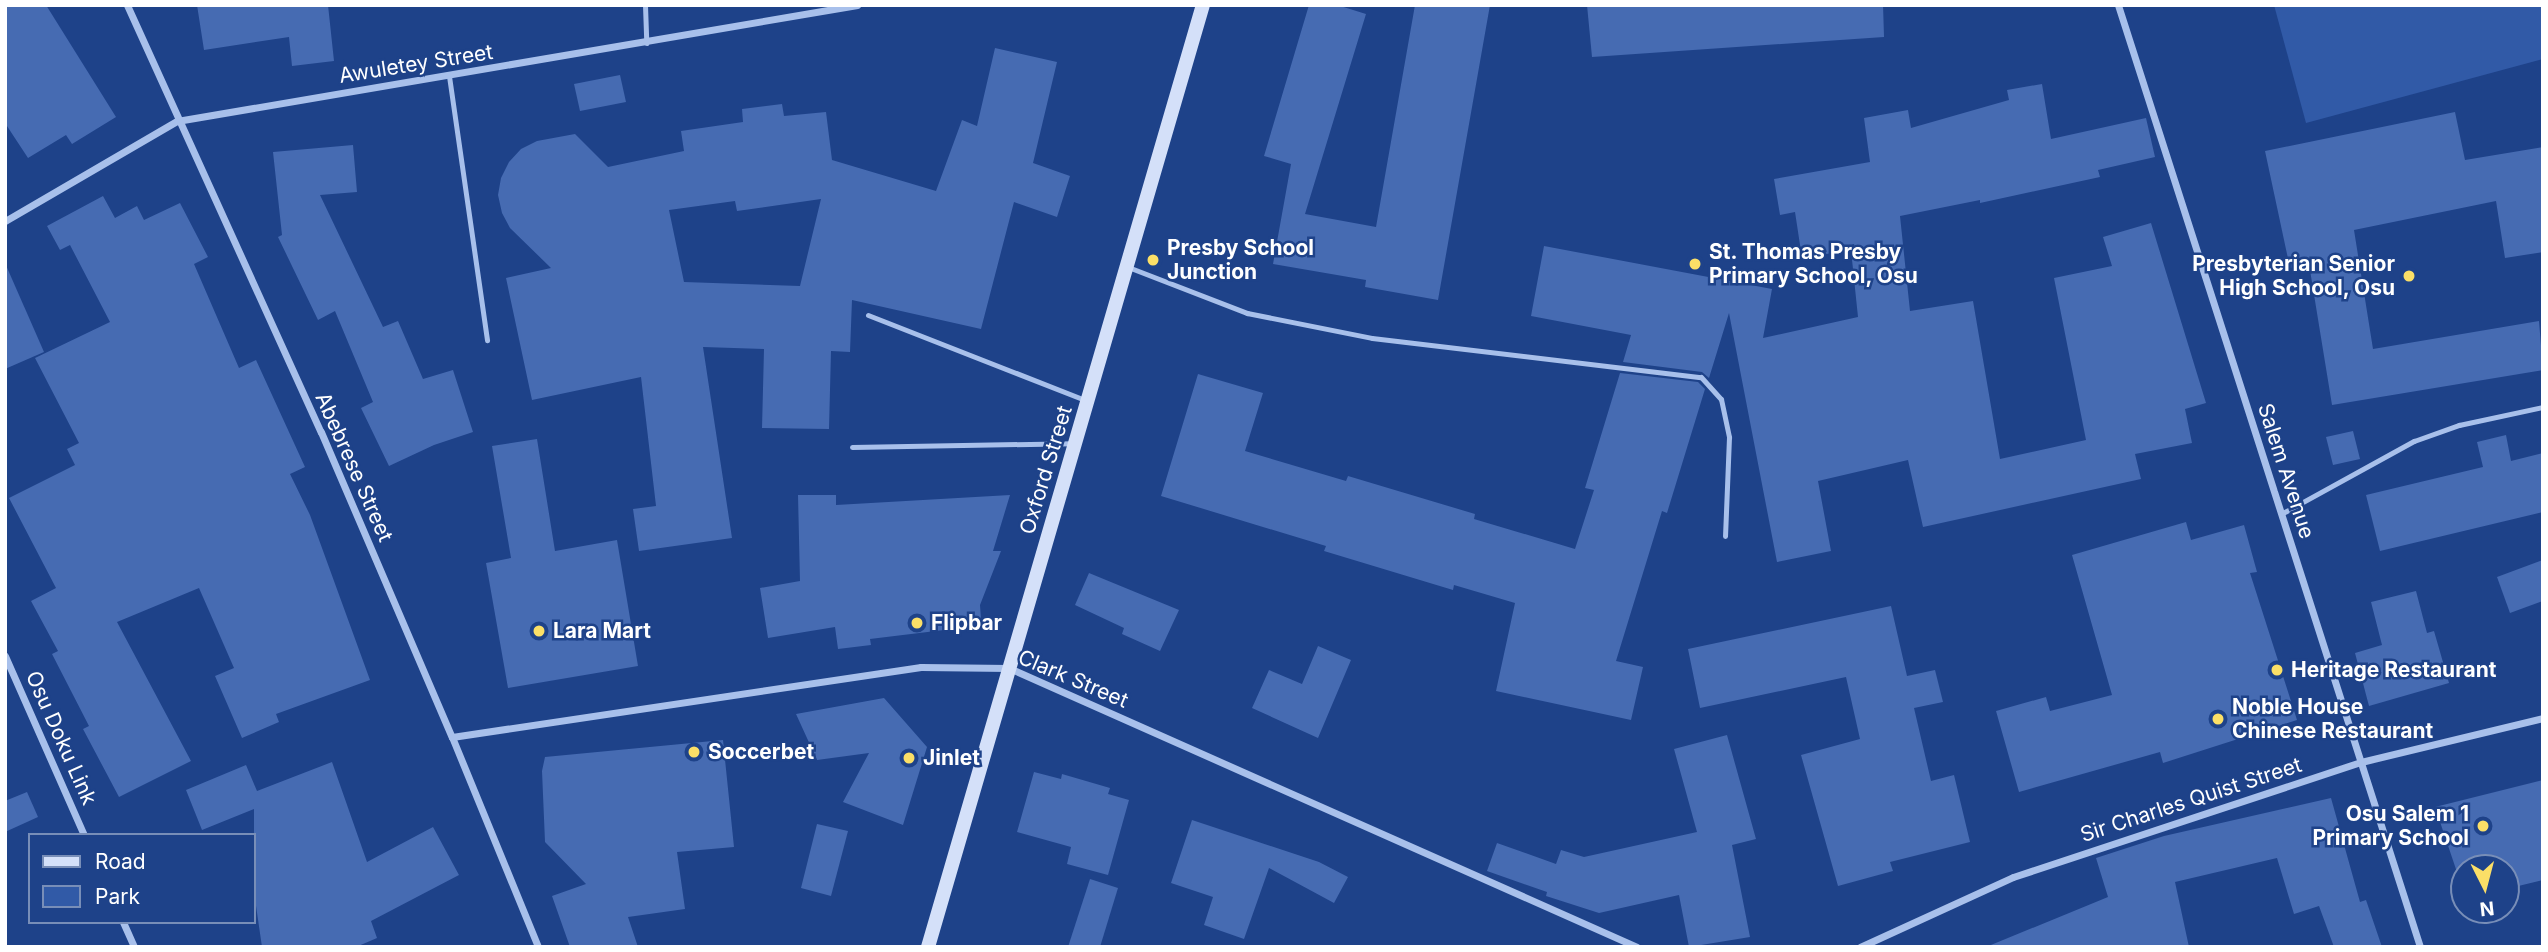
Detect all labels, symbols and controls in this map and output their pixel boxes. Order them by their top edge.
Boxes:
street label: Awuletey Street [337,39,495,89]
place label: Presby School Junction [1167,235,1314,285]
place label: St. Thomas Presby Primary School, Osu [1709,239,1918,289]
place label: Presbyterian Senior High School, Osu [2192,251,2395,301]
marker: Presby School Junction [1145,252,1161,268]
marker: St. Thomas Presby Primary School, Osu [1687,256,1703,272]
marker: Presbyterian Senior High School, Osu [2401,268,2417,284]
street label: Abebrese Street [310,388,398,546]
street label: Salem Avenue [2252,400,2320,542]
street label: Oxford Street [1014,403,1078,537]
place label: Flipbar [931,610,1002,636]
marker: Flipbar [909,615,925,631]
place label: Lara Mart [553,618,651,644]
marker: Lara Mart [531,623,547,639]
street label: Clark Street [1014,645,1132,713]
place label: Heritage Restaurant [2291,657,2496,683]
marker: Heritage Restaurant [2269,662,2285,678]
street label: Osu Doku Link [20,667,102,809]
place label: Noble House Chinese Restaurant [2232,694,2433,744]
marker: Noble House Chinese Restaurant [2210,711,2226,727]
place label: Soccerbet [708,739,814,765]
marker: Soccerbet [686,744,702,760]
place label: Jinlet [923,745,980,771]
marker: Jinlet [901,750,917,766]
street label: Sir Charles Quist Street [2077,752,2305,848]
place label: Osu Salem 1 Primary School [2313,801,2469,851]
marker: Osu Salem 1 Primary School [2475,818,2491,834]
legend [28,833,256,924]
text: Road [95,849,146,874]
north arrow [2450,854,2520,924]
text: Park [95,884,140,909]
text: N [2479,896,2495,921]

